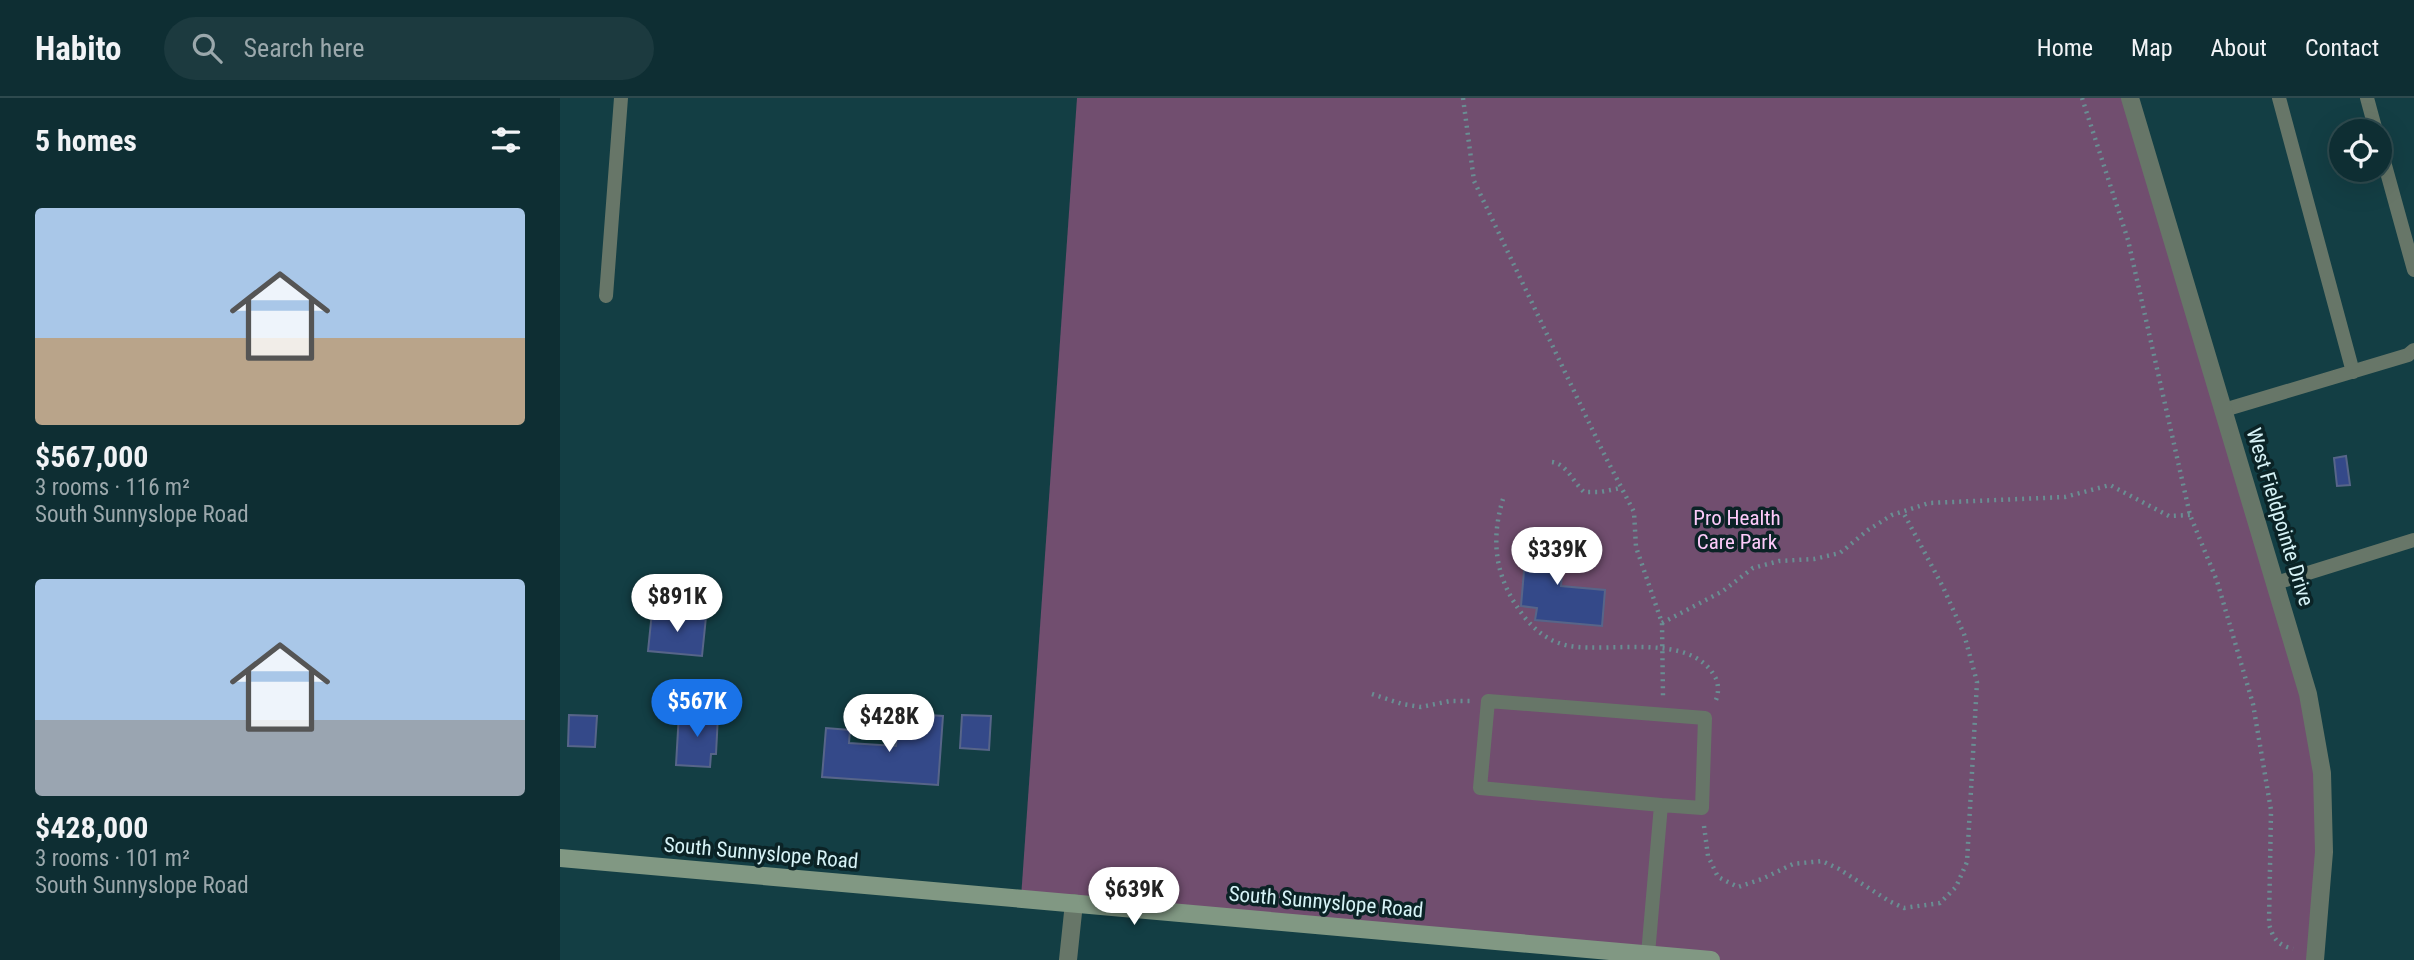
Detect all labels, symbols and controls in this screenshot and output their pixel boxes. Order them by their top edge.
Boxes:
search box [164,17,654,80]
text: Habito [35,29,122,68]
icon: search [188,29,226,67]
text: Search here [244,33,364,63]
text: Home [2037,34,2093,62]
text: Map [2131,34,2173,62]
text: About [2211,34,2267,62]
text: Contact [2305,34,2379,62]
map controls [2329,119,2392,182]
button: locate [2329,119,2392,182]
icon: filters [487,121,525,159]
text: 5 homes [35,123,137,158]
icon: home [217,253,343,379]
street label: West Fieldpointe Drive [2242,425,2319,609]
text: $567,000 [35,439,148,474]
text: 3 rooms · 116 m² [35,474,190,501]
text: South Sunnyslope Road [35,501,249,528]
park label: Pro Health Care Park [1693,506,1781,554]
pin: $339K [1508,528,1606,587]
text: $339K [1527,536,1587,563]
pin: $891K [628,574,726,634]
text: $891K [647,583,707,610]
icon: home [217,624,343,750]
pin: $567K [648,680,746,739]
text: $567K [667,688,727,715]
pin: $428K [840,694,938,754]
text: $428K [859,703,919,730]
text: $428,000 [35,810,148,845]
street label: South Sunnyslope Road [663,833,859,873]
text: 3 rooms · 101 m² [35,845,190,872]
pin: $639K [1085,868,1183,927]
text: South Sunnyslope Road [35,872,249,899]
text: $639K [1104,876,1164,903]
street label: South Sunnyslope Road [1228,882,1424,922]

